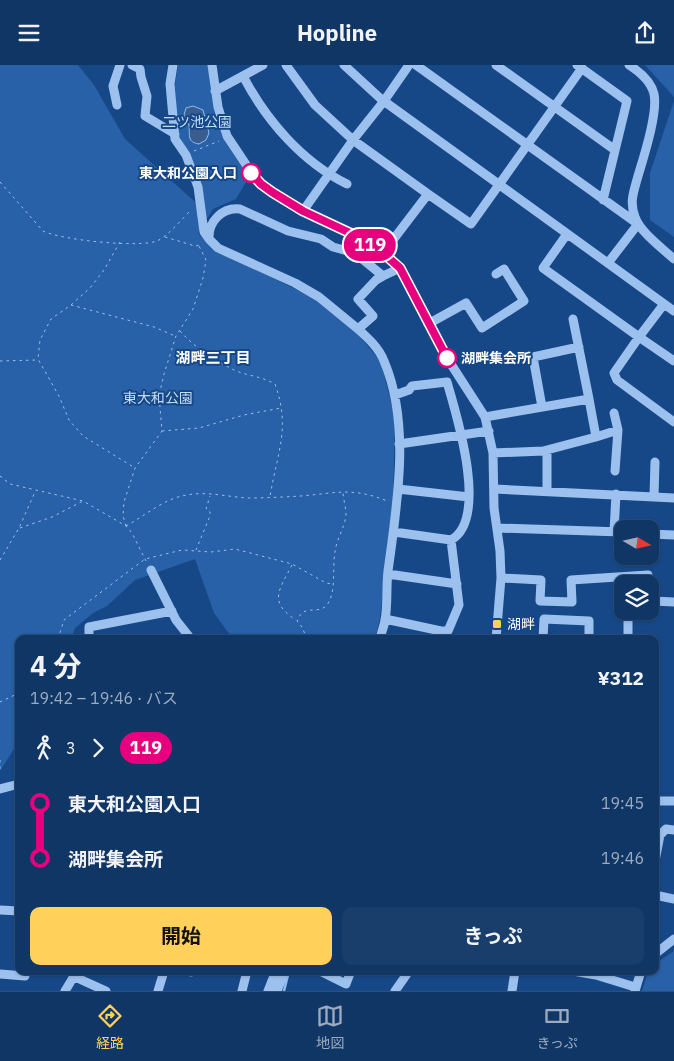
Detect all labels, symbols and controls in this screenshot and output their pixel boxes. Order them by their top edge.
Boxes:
text: Hopline [297,18,377,47]
icon: menu [15,19,43,47]
icon: share [631,19,659,47]
park label: 二ツ池公園 [162,113,232,131]
marker: 東大和公園入口 [241,163,261,183]
place label: 東大和公園入口 [139,164,237,182]
line badge: 119 [341,229,399,261]
text: 119 [354,233,386,256]
district label: 湖畔三丁目 [175,348,251,367]
marker: 湖畔集会所 [437,348,457,368]
place label: 湖畔集会所 [461,349,531,367]
park label: 東大和公園 [123,389,193,407]
north arrow [614,520,659,565]
map controls [614,520,659,620]
button: layers [614,575,659,620]
place label: 湖畔 [507,615,535,633]
marker: 湖畔 [491,618,503,630]
text: 4 分 [30,647,81,684]
text: ¥312 [597,666,644,690]
text: 19:42 – 19:46 · バス [30,688,178,708]
icon: walk [30,734,58,762]
icon: forward [84,734,112,762]
text: 119 [130,736,162,759]
text: 3 [66,738,76,758]
text: 東大和公園入口 [68,792,201,816]
text: 19:45 [601,793,644,813]
text: 湖畔集会所 [68,847,163,871]
text: 19:46 [601,848,644,868]
button: 開始 [30,907,332,965]
button: きっぷ [342,907,644,965]
tab: 経路 [96,1002,124,1052]
tab: 地図 [316,1002,344,1052]
tab: きっぷ [536,1002,578,1052]

